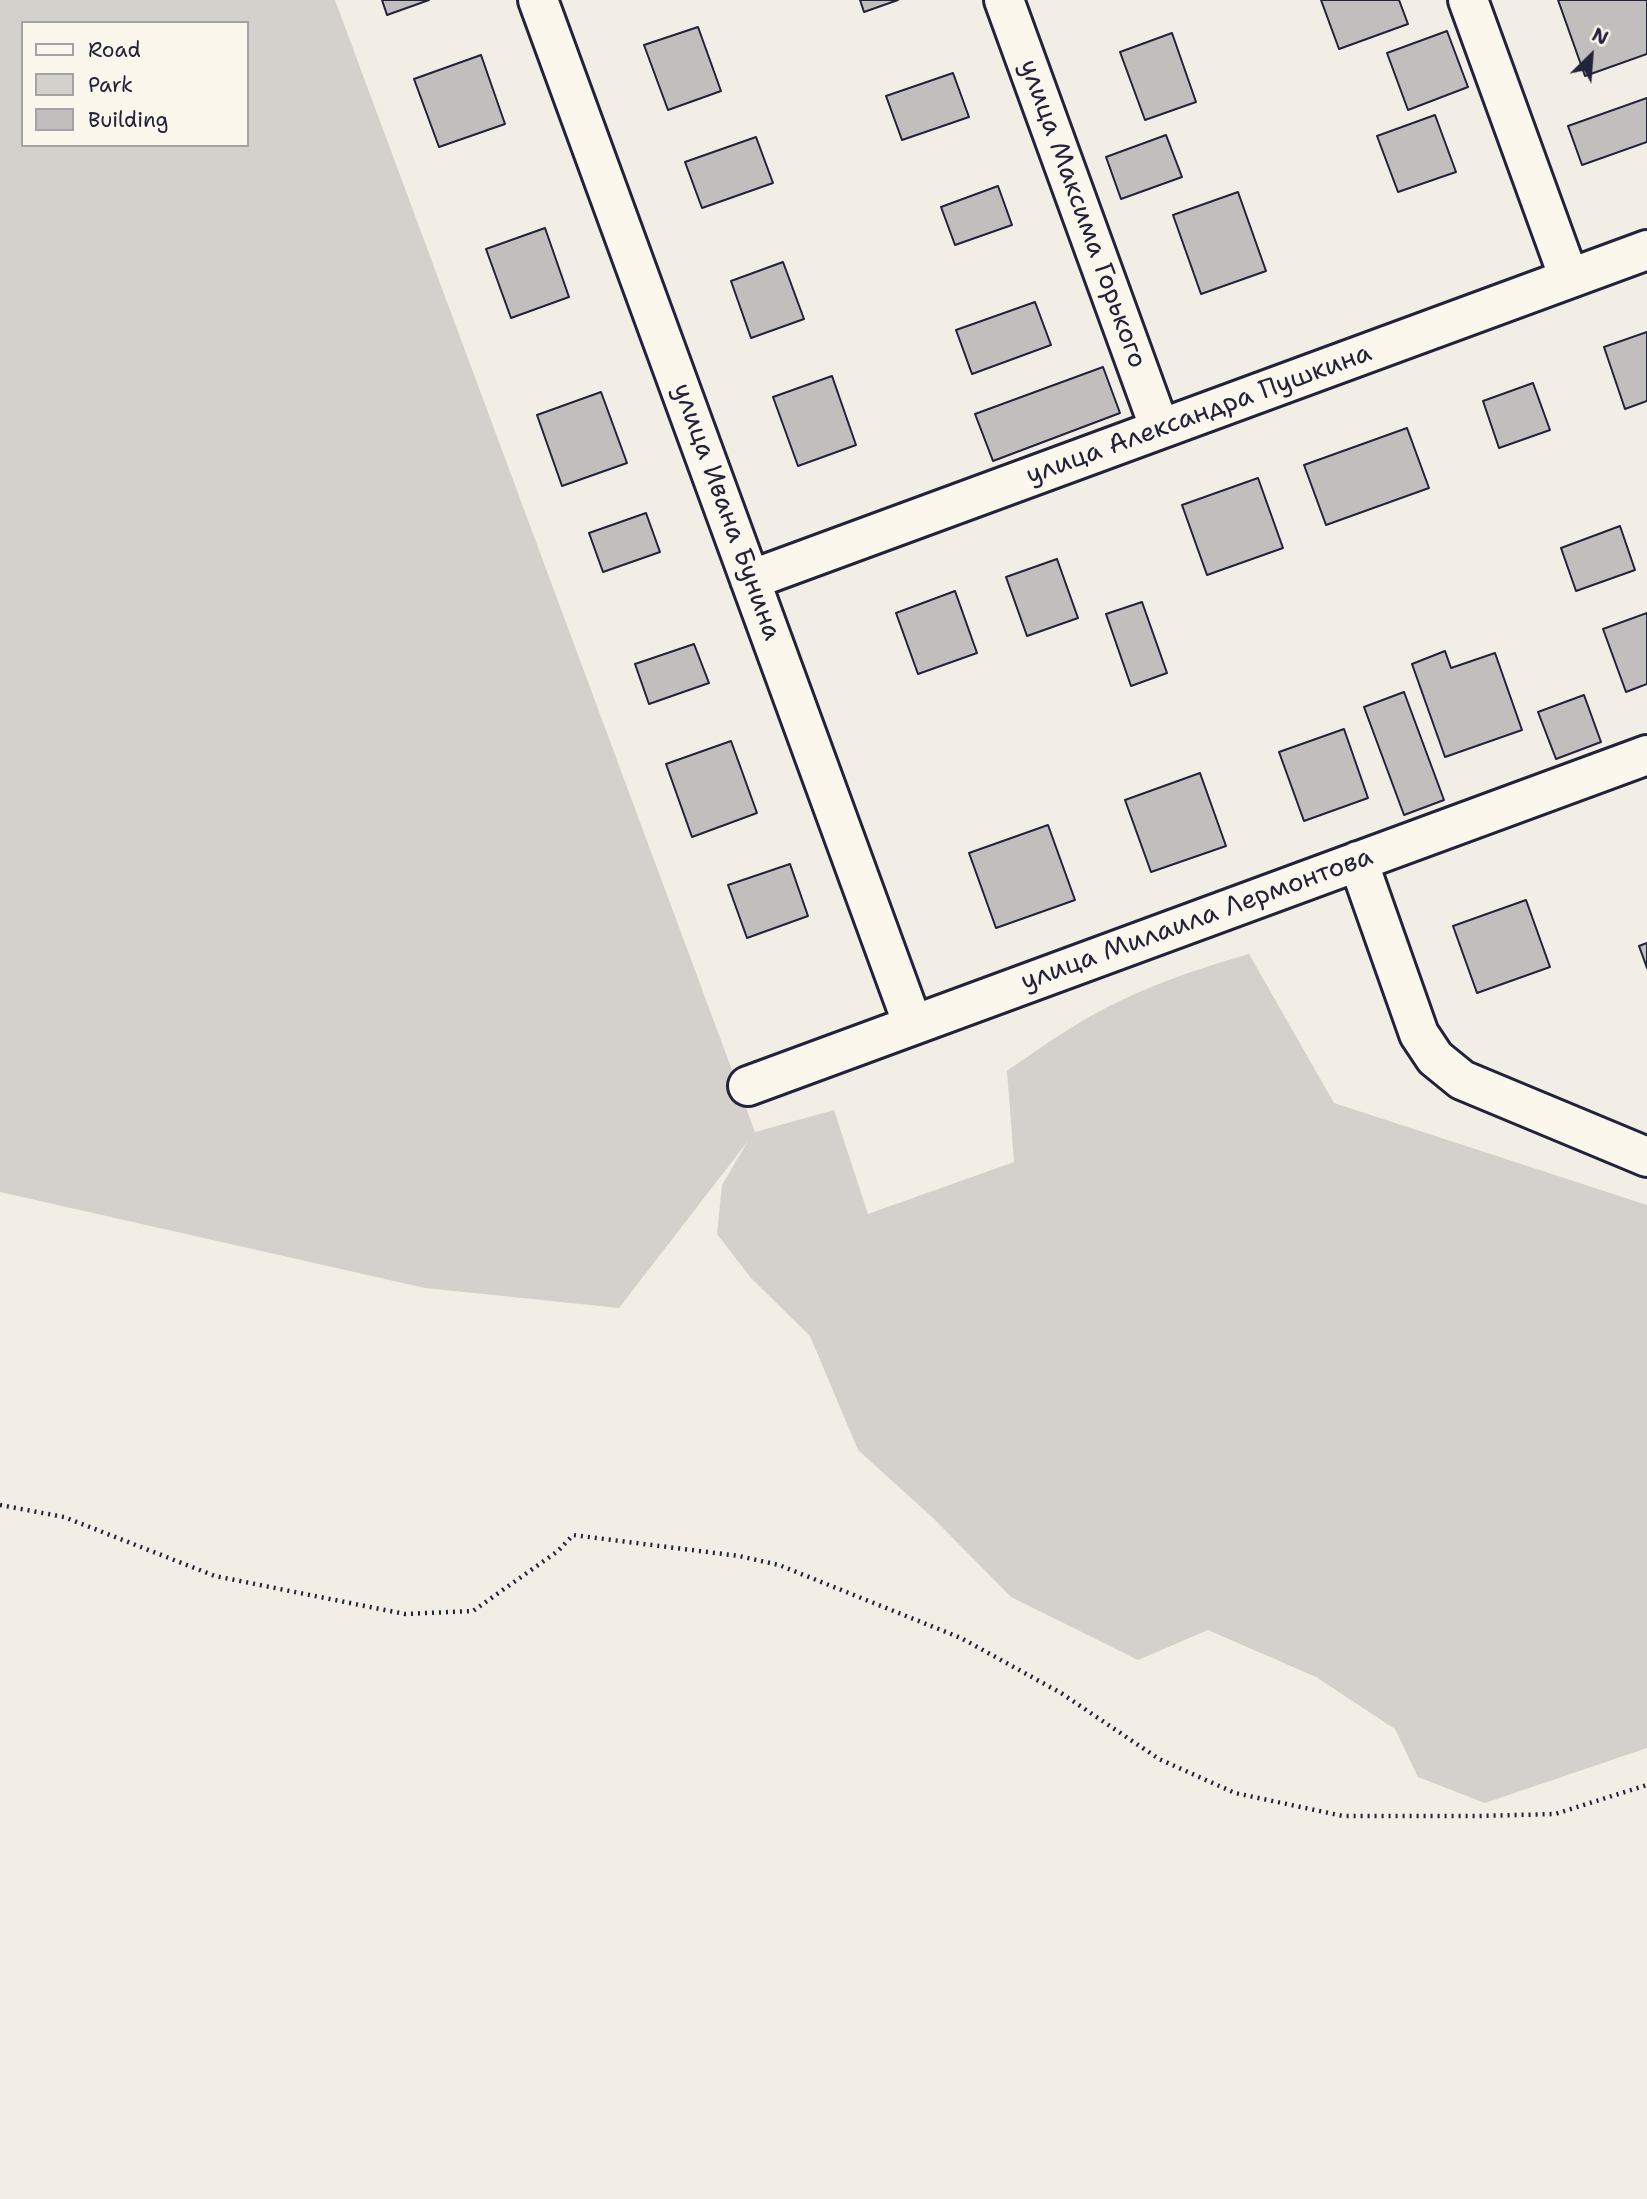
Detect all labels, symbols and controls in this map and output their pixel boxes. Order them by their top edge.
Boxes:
legend [21,21,248,147]
north arrow [1556,21,1626,91]
text: N [1588,22,1612,51]
text: Road [88,36,141,64]
street label: улица Максима Горького [1012,56,1152,372]
text: Park [88,71,133,99]
text: Building [88,106,168,134]
street label: улица Александра Пушкина [1022,338,1376,492]
street label: улица Ивана Бунина [665,379,787,645]
street label: улица Милаила Лермонтова [1017,842,1377,998]

